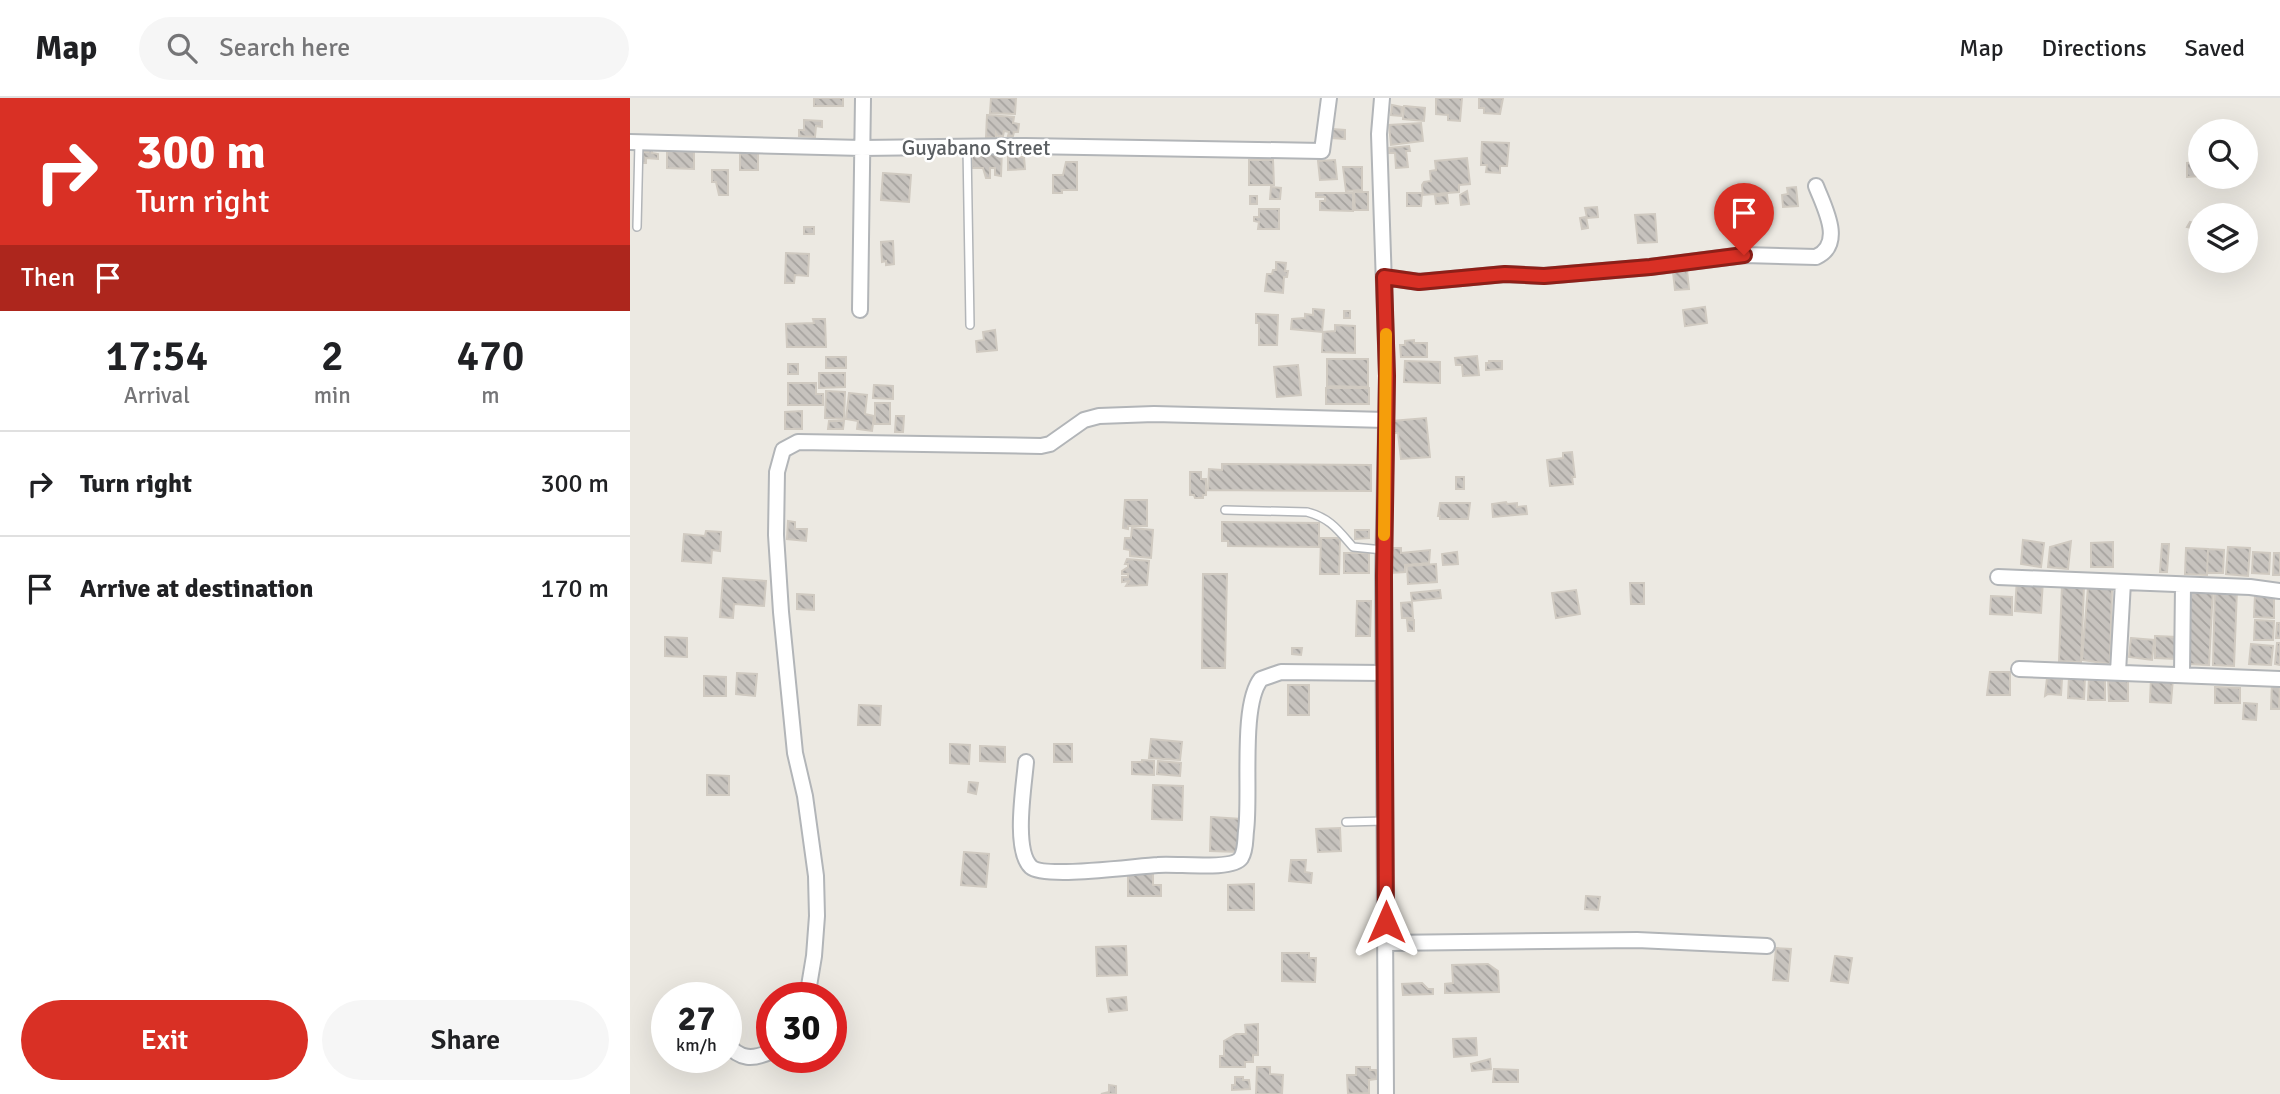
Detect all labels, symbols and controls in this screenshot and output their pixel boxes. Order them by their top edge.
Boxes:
search box [139,17,629,80]
text: Map [35,28,97,69]
icon: search [163,29,201,67]
text: Search here [219,32,350,64]
text: Map [1959,33,2004,63]
text: Directions [2042,33,2147,63]
text: Saved [2185,33,2245,63]
map controls [2188,119,2258,273]
button: search [2188,119,2258,189]
text: 300 m [136,122,266,182]
icon: right [21,126,112,217]
street label: Guyabano Street [902,135,1050,161]
text: Turn right [136,182,269,221]
pin [1714,183,1774,255]
icon: arrive [1725,194,1763,232]
button: layers [2188,203,2258,273]
icon: arrive [89,259,127,297]
text: Then [21,262,75,294]
text: 17:54 [106,331,208,382]
text: 2 [321,331,344,382]
text: 470 [456,331,524,382]
text: Arrival [124,381,190,410]
text: min [314,381,351,410]
text: m [481,381,500,410]
icon: right [21,465,59,503]
text: Turn right [80,468,192,500]
text: 300 m [540,468,609,500]
icon: arrive [21,570,59,608]
text: Arrive at destination [80,573,313,605]
text: 170 m [540,573,609,605]
position arrow [1349,885,1423,959]
speed limit sign: 30 [756,982,847,1073]
text: 27 [678,997,715,1040]
button: Exit [21,1000,308,1080]
button: Share [322,1000,609,1080]
text: km/h [676,1034,717,1056]

